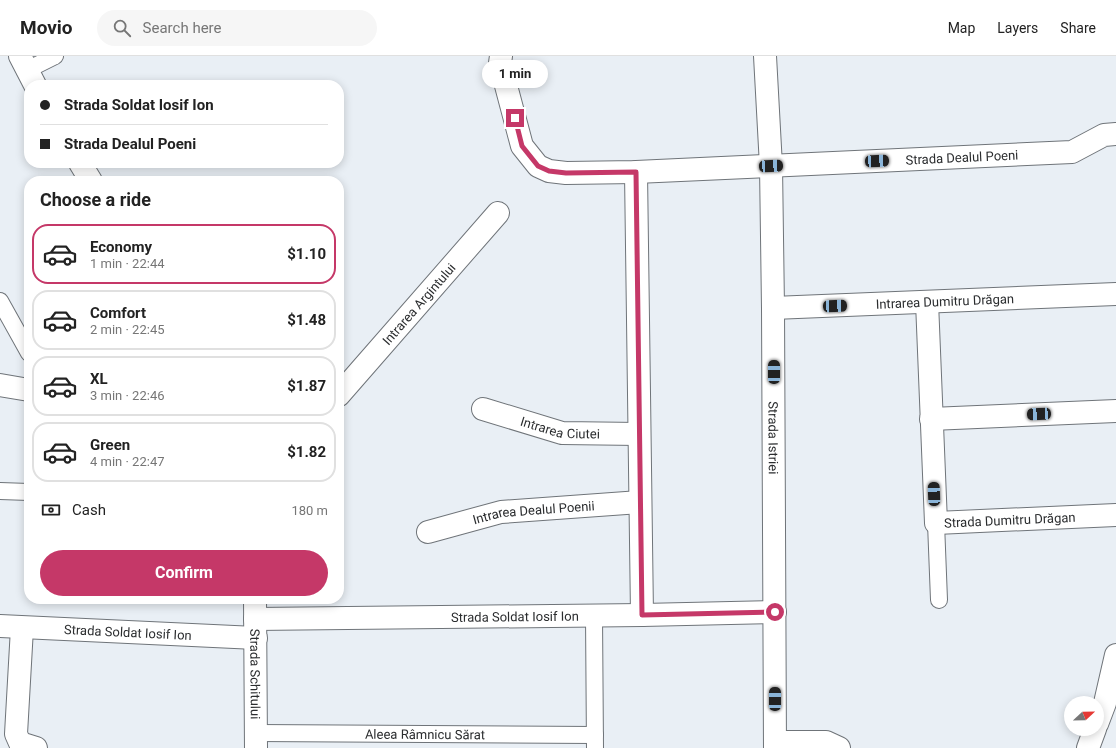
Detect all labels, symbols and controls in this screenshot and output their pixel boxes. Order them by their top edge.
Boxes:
search box [97,10,377,46]
text: Movio [20,16,73,39]
icon: search [111,17,133,39]
text: Search here [143,19,222,37]
text: Map [948,20,975,36]
text: Layers [997,20,1038,36]
text: Share [1060,20,1096,36]
callout: 1 min [482,60,548,88]
text: 1 min [499,66,531,81]
text: Strada Soldat Iosif Ion [64,96,214,114]
route end [506,109,524,127]
text: Strada Dealul Poeni [64,135,196,153]
street label: Strada Dealul Poeni [905,147,1019,168]
car [865,154,889,168]
car [759,159,783,173]
text: Choose a ride [40,189,151,210]
icon: car [42,236,78,272]
text: Economy [90,238,152,256]
text: $1.10 [287,245,326,263]
text: 1 min · 22:44 [90,256,165,271]
street label: Intrarea Argintului [379,260,459,348]
street label: Intrarea Dumitru Drăgan [875,291,1014,312]
car [823,300,847,312]
icon: car [42,302,78,338]
text: Comfort [90,304,146,322]
text: $1.48 [287,311,326,329]
text: 2 min · 22:45 [90,322,165,337]
car [768,360,780,384]
icon: car [42,368,78,404]
text: XL [90,370,108,388]
text: $1.87 [287,377,326,395]
text: 3 min · 22:46 [90,388,165,403]
street label: Strada Istriei [765,401,781,474]
car [1027,407,1051,421]
street label: Intrarea Ciutei [519,414,600,441]
icon: car [42,434,78,470]
text: Green [90,436,130,454]
text: $1.82 [287,443,326,461]
text: 4 min · 22:47 [90,454,165,469]
car [928,482,940,506]
street label: Intrarea Dealul Poenii [471,498,595,527]
icon: cash [40,499,62,521]
text: Cash [72,501,106,519]
text: 180 m [291,503,328,518]
street label: Strada Dumitru Drăgan [944,510,1076,531]
button: Confirm [40,550,328,596]
route start [766,603,784,621]
street label: Strada Soldat Iosif Ion [451,609,579,625]
street label: Strada Soldat Iosif Ion [64,622,192,643]
street label: Strada Schitului [247,629,263,719]
car [769,687,781,711]
north arrow [1064,696,1104,736]
map controls [1064,696,1104,736]
street label: Aleea Râmnicu Sărat [365,727,485,742]

